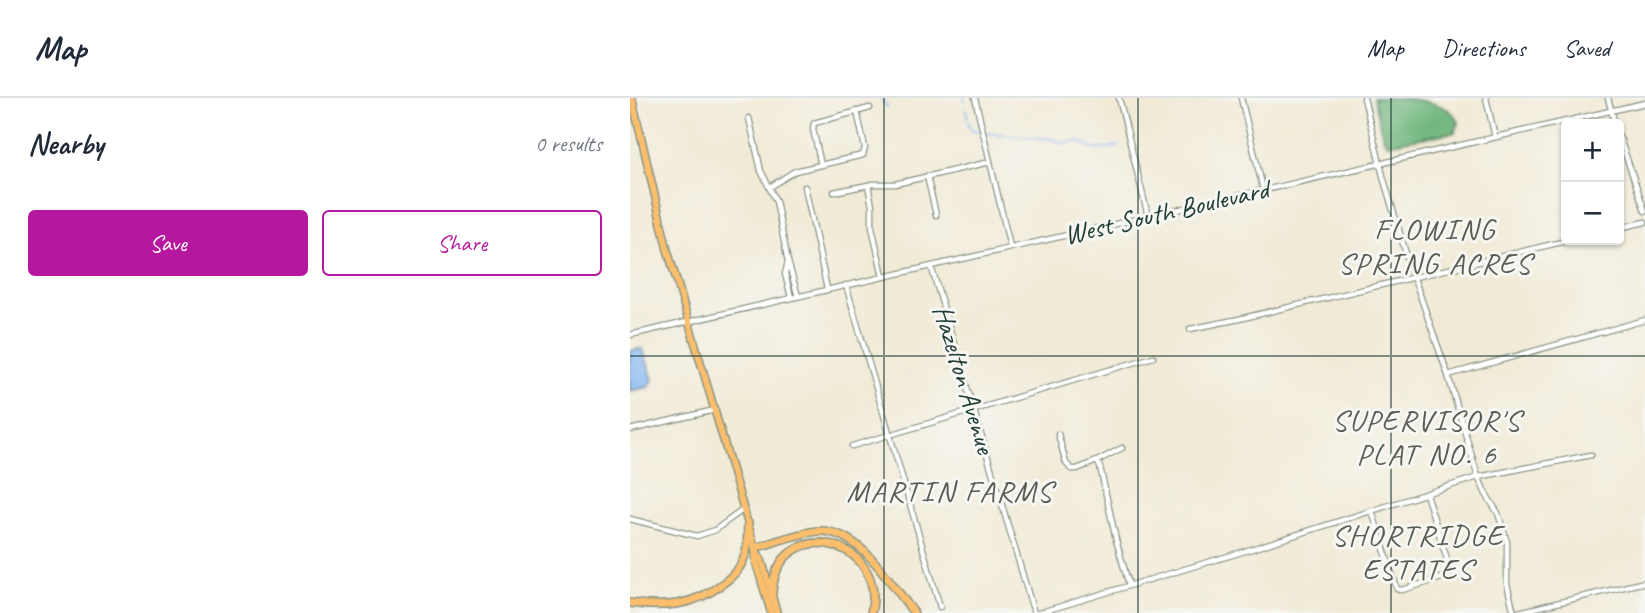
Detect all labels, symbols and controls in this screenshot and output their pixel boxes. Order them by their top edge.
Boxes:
text: Map [35,27,86,69]
text: Map [1367,33,1404,63]
text: Directions [1442,33,1525,63]
text: Saved [1563,33,1610,63]
map controls [1561,119,1624,245]
button: + [1561,119,1624,182]
text: Nearby [28,125,104,163]
text: 0 results [535,129,602,158]
street label: West South Boulevard [1060,170,1276,252]
button: − [1561,182,1624,245]
button: Save [28,210,308,276]
button: Share [322,210,602,276]
district label: FLOWING SPRING ACRES [1338,210,1535,282]
street label: Hazelton Avenue [925,301,1004,460]
district label: SUPERVISOR'S PLAT NO. 6 [1332,401,1525,473]
district label: MARTIN FARMS [847,472,1057,510]
district label: SHORTRIDGE ESTATES [1332,516,1506,588]

